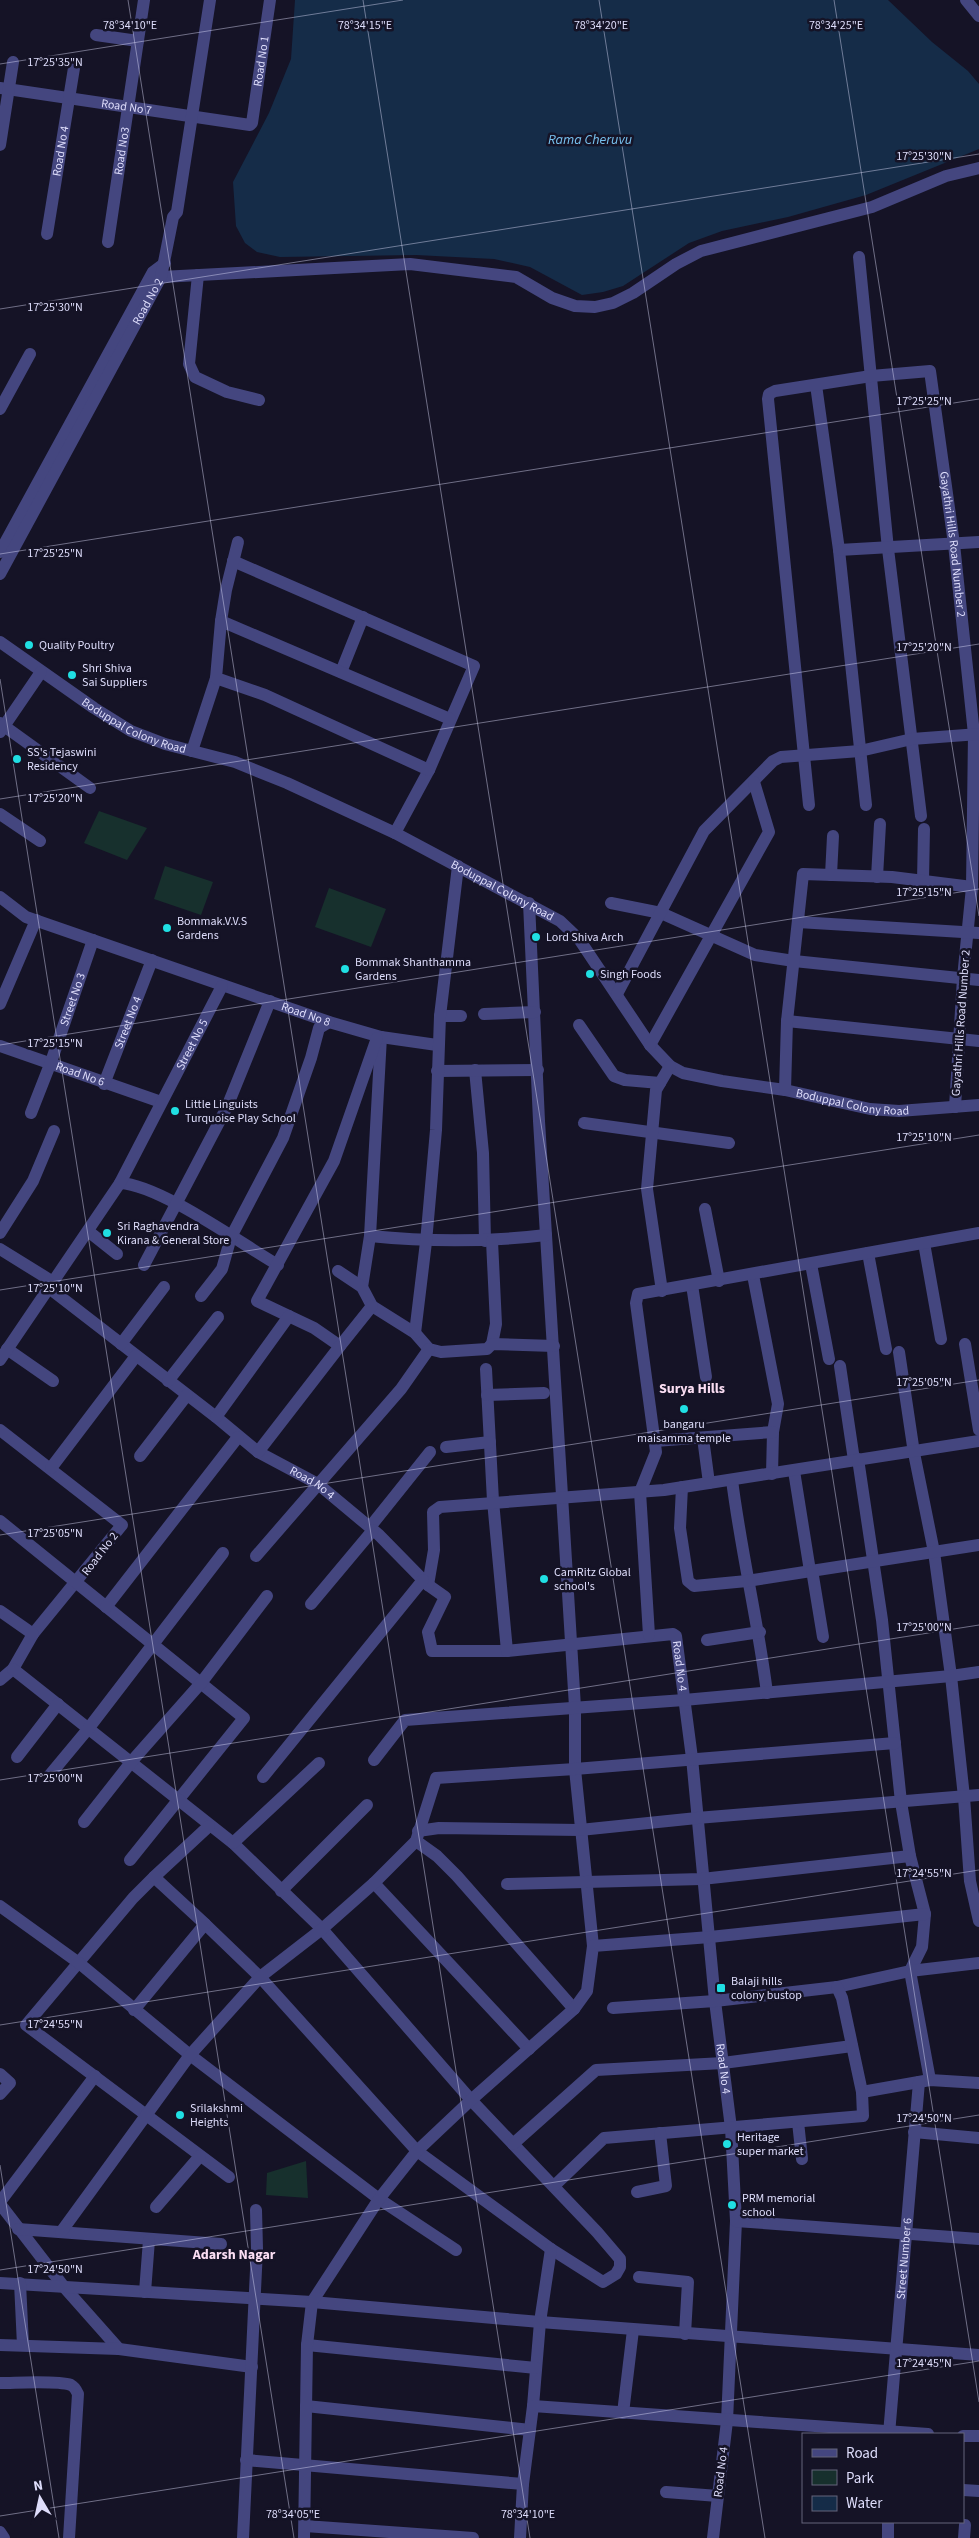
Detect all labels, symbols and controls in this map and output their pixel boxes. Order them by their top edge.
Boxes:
text: 78°34'10"E [103,17,157,34]
text: 78°34'15"E [338,17,392,34]
text: 78°34'20"E [574,17,628,34]
text: 78°34'25"E [809,17,863,34]
street label: Road No 1 [249,35,273,88]
text: 17°25'35"N [27,54,83,71]
street label: Road No 7 [100,95,153,119]
street label: Road No 4 [48,125,73,178]
street label: Road No3 [110,126,134,176]
water label: Rama Cheruvu [548,130,632,150]
text: 17°25'30"N [896,148,952,165]
street label: Road No 2 [128,275,167,328]
text: 17°25'30"N [27,299,83,316]
text: 17°25'25"N [896,393,952,410]
street label: Gayathri Hills Road Number 2 [936,470,970,618]
text: 17°25'25"N [27,545,83,562]
place label: Quality Poultry [39,637,115,654]
marker: Quality Poultry [23,639,35,651]
text: 17°25'20"N [896,639,952,656]
place label: Shri Shiva Sai Suppliers [82,660,147,691]
marker: Shri Shiva Sai Suppliers [66,669,78,681]
street label: Boduppal Colony Road [78,693,188,758]
place label: SS's Tejaswini Residency [27,744,97,775]
marker: SS's Tejaswini Residency [11,753,23,765]
text: 17°25'20"N [27,790,83,807]
street label: Boduppal Colony Road [448,856,557,925]
text: 17°25'15"N [896,884,952,901]
place label: Bommak.V.V.S Gardens [177,913,247,944]
marker: Bommak.V.V.S Gardens [161,922,173,934]
place label: Lord Shiva Arch [546,929,624,946]
marker: Lord Shiva Arch [530,931,542,943]
street label: Gayathri Hills Road Number 2 [947,949,975,1097]
place label: Bommak Shanthamma Gardens [355,954,471,985]
marker: Bommak Shanthamma Gardens [339,963,351,975]
place label: Singh Foods [600,966,661,983]
marker: Singh Foods [584,968,596,980]
street label: Street No 3 [56,971,90,1028]
street label: Street No 4 [110,994,146,1051]
street label: Road No 8 [279,998,333,1030]
street label: Street No 5 [172,1016,212,1073]
text: 17°25'15"N [27,1035,83,1052]
street label: Road No 6 [53,1058,107,1090]
street label: Boduppal Colony Road [794,1084,910,1120]
place label: Little Linguists Turquoise Play School [185,1096,296,1127]
marker: Little Linguists Turquoise Play School [169,1105,181,1117]
text: 17°25'10"N [896,1129,952,1146]
place label: Sri Raghavendra Kirana & General Store [117,1218,229,1249]
marker: Sri Raghavendra Kirana & General Store [101,1227,113,1239]
text: 17°25'10"N [27,1280,83,1297]
text: 17°25'05"N [896,1374,952,1391]
district label: Surya Hills [659,1379,725,1399]
marker: bangaru maisamma temple [678,1403,690,1415]
place label: bangaru maisamma temple [637,1416,731,1447]
street label: Road No 4 [287,1462,339,1503]
text: 17°25'05"N [27,1525,83,1542]
street label: Road No 2 [78,1529,122,1579]
place label: CamRitz Global school's [554,1564,631,1595]
marker: CamRitz Global school's [538,1573,550,1585]
text: 17°25'00"N [896,1619,952,1636]
street label: Road No 4 [668,1640,692,1692]
text: 17°25'00"N [27,1770,83,1787]
text: 17°24'55"N [896,1865,952,1882]
place label: Balaji hills colony bustop [731,1973,802,2004]
marker: Balaji hills colony bustop [715,1982,727,1994]
text: 17°24'55"N [27,2016,83,2033]
street label: Road No 4 [712,2042,735,2095]
place label: Srilakshmi Heights [190,2100,243,2131]
marker: Srilakshmi Heights [174,2109,186,2121]
text: 17°24'50"N [896,2110,952,2127]
place label: Heritage super market [737,2129,804,2160]
marker: Heritage super market [721,2138,733,2150]
place label: PRM memorial school [742,2190,815,2221]
marker: PRM memorial school [726,2199,738,2211]
street label: Street Number 6 [892,2217,916,2300]
district label: Adarsh Nagar [192,2245,276,2265]
text: 17°24'50"N [27,2261,83,2278]
text: 17°24'45"N [896,2355,952,2372]
legend [802,2433,964,2523]
text: Road [846,2443,878,2464]
street label: Road No 4 [709,2446,733,2498]
text: Park [846,2468,875,2489]
north arrow [15,2473,65,2523]
text: N [32,2476,44,2497]
text: Water [846,2493,883,2514]
text: 78°34'05"E [266,2506,320,2523]
text: 78°34'10"E [501,2506,555,2523]

